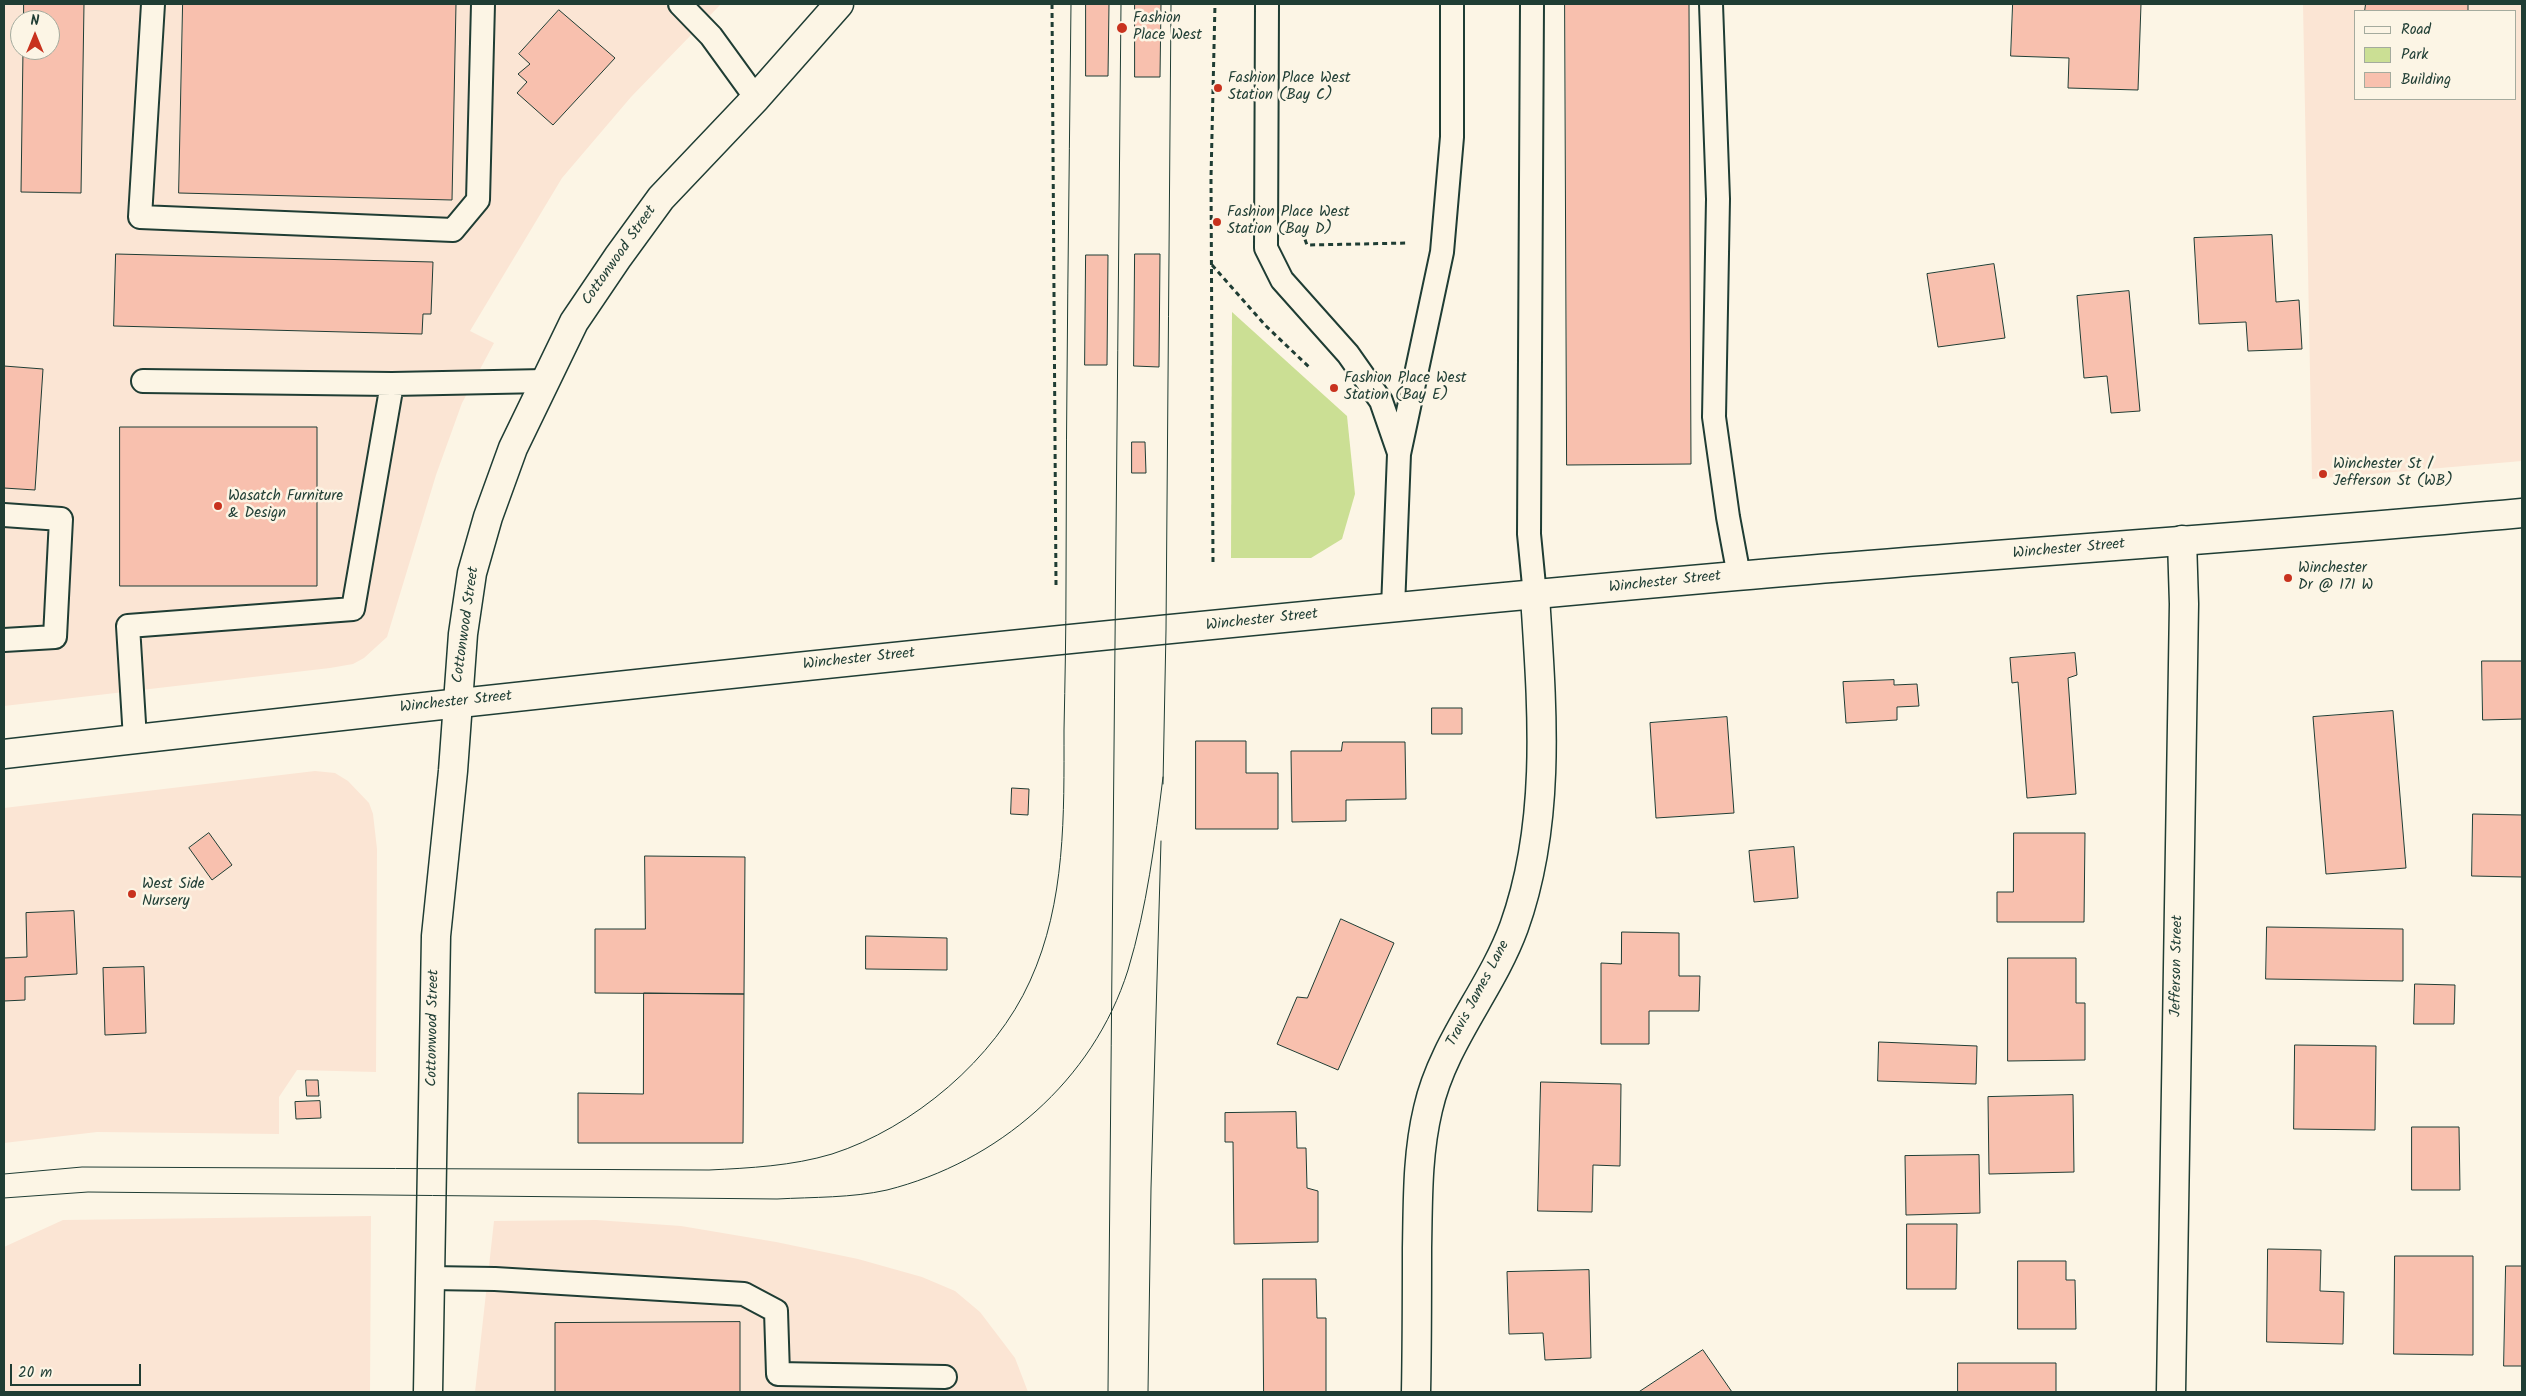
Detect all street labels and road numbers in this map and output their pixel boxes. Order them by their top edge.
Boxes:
street label: Cottonwood Street [579,203,661,309]
street label: Winchester Street [2012,536,2126,564]
street label: Cottonwood Street [450,566,484,684]
street label: Winchester Street [1608,568,1722,598]
street label: Winchester Street [1205,606,1319,636]
street label: Winchester Street [802,645,916,675]
street label: Winchester Street [399,688,513,718]
street label: Jefferson Street [2168,915,2188,1017]
street label: Travis James Lane [1443,938,1515,1050]
street label: Cottonwood Street [424,969,444,1087]

